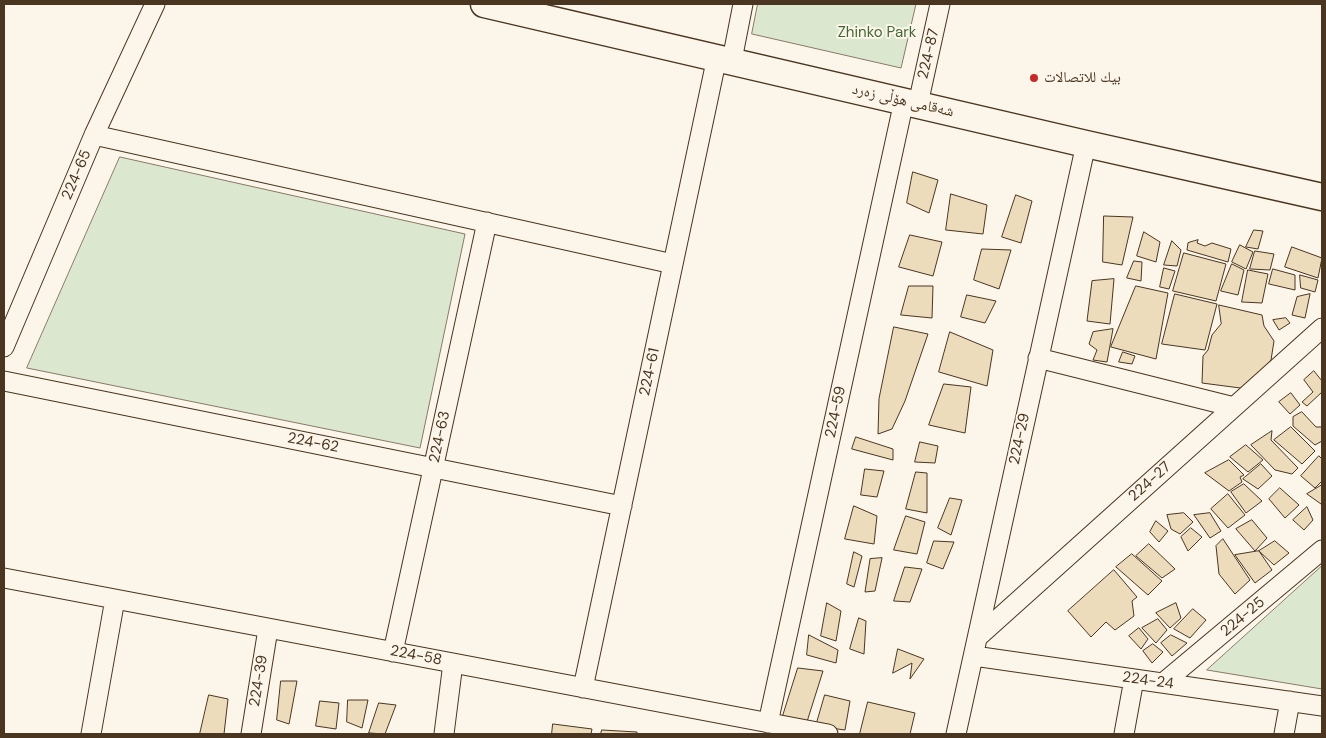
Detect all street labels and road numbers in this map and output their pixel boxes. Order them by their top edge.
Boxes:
street label: 224-87 [914,27,944,81]
street label: شەقامی هۆڵی زەرد [850,81,956,121]
street label: 224-65 [58,147,96,203]
street label: 224-61 [636,346,664,398]
street label: 224-59 [822,385,850,439]
street label: 224-63 [426,409,454,465]
street label: 224-29 [1006,412,1034,466]
street label: 224-62 [286,429,340,457]
street label: 224-27 [1125,458,1175,506]
street label: 224-25 [1217,593,1269,641]
street label: 224-58 [389,642,443,670]
street label: 224-39 [246,654,272,708]
street label: 224-24 [1121,668,1175,694]

